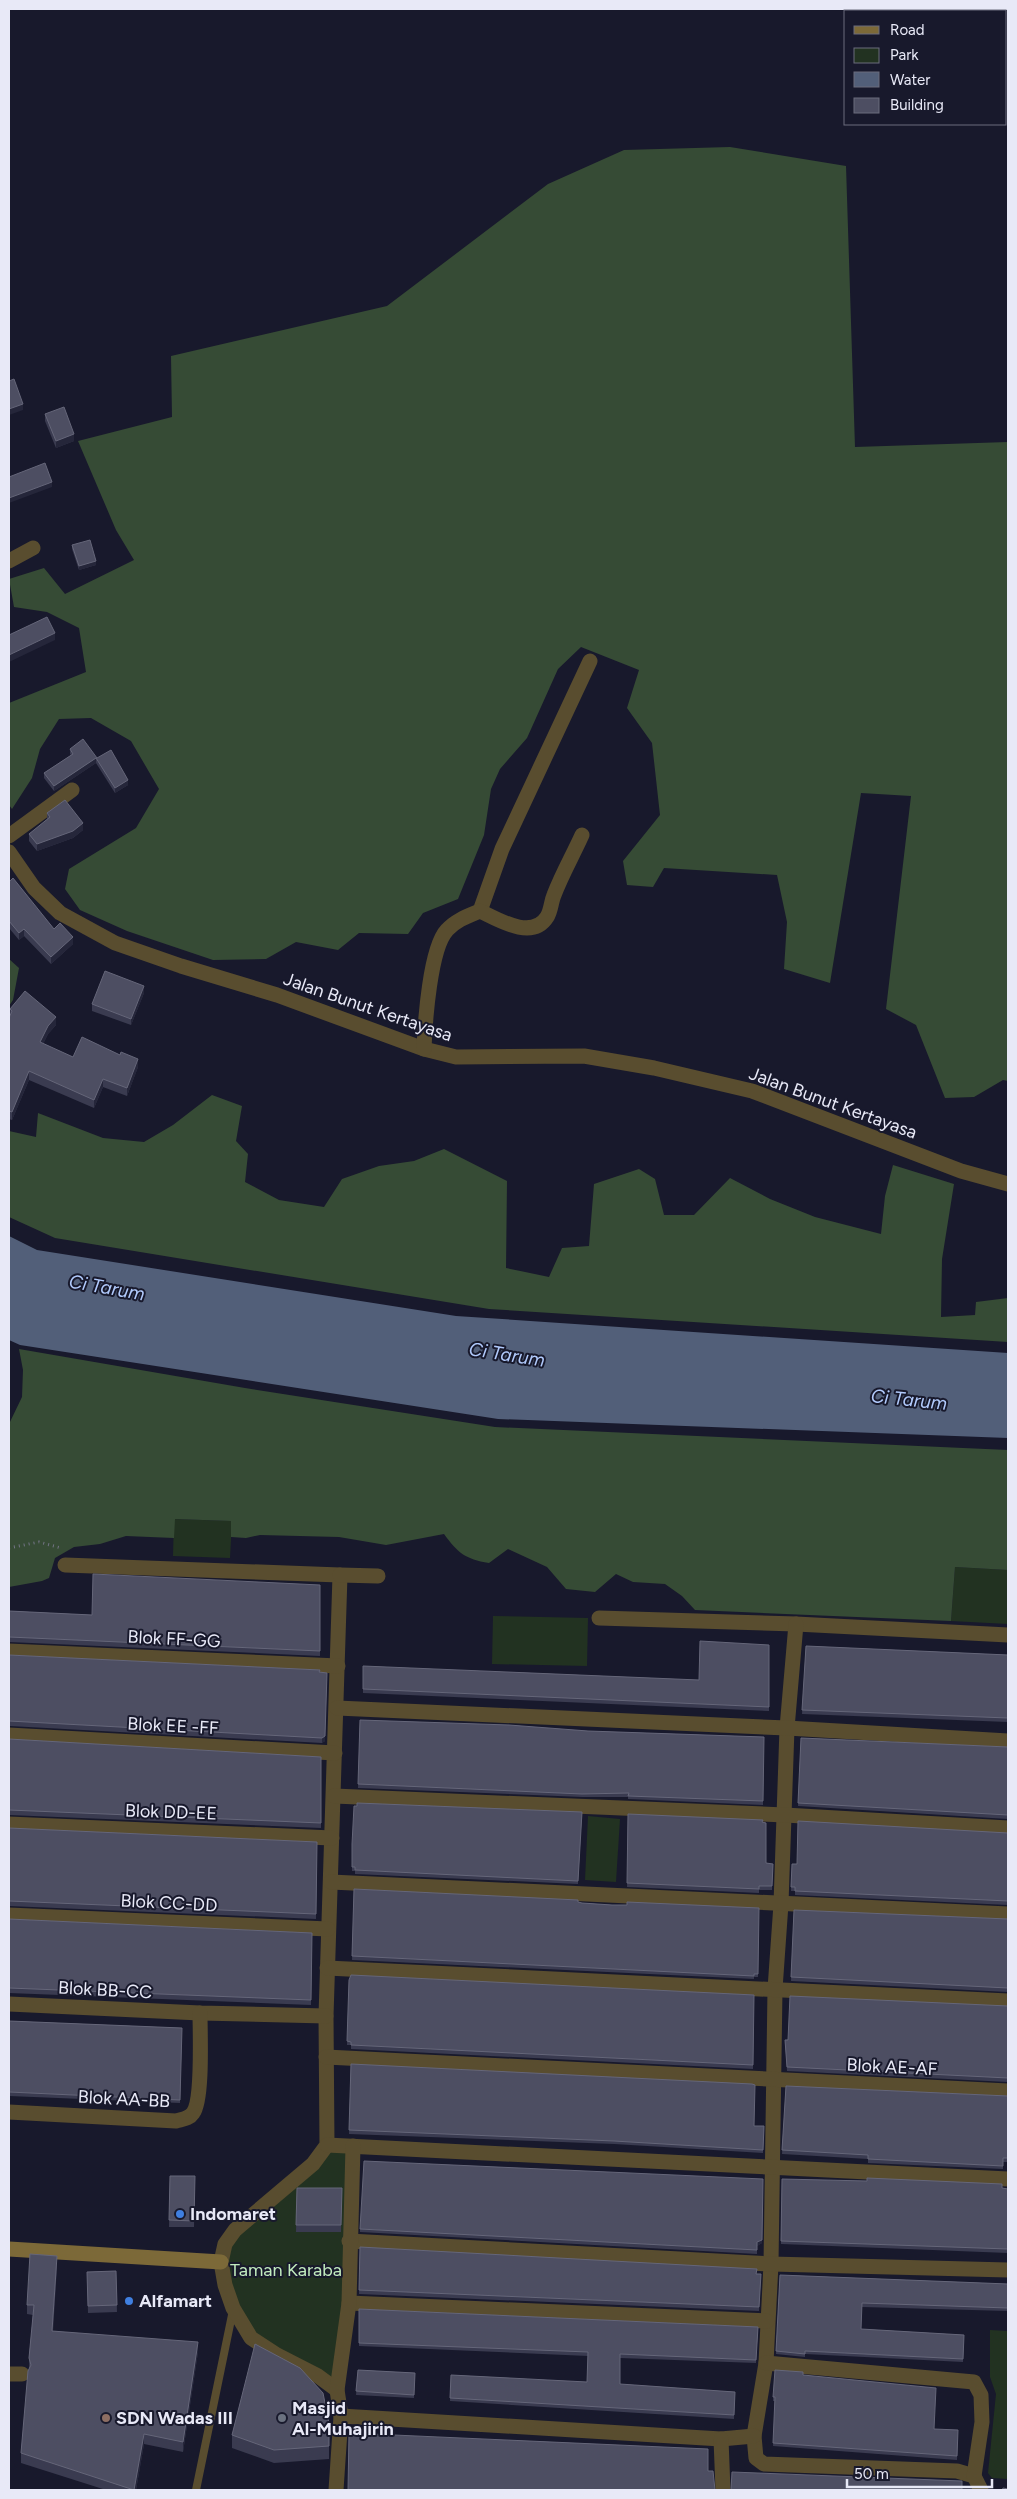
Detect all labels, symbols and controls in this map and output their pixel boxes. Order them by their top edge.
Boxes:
legend [844,10,1007,125]
text: Road [890,21,925,39]
text: Park [890,46,919,64]
text: Water [890,71,930,89]
text: Building [890,96,944,114]
street label: Jalan Bunut Kertayasa [281,968,455,1046]
street label: Jalan Bunut Kertayasa [746,1062,920,1144]
water label: Ci Tarum [67,1270,147,1305]
water label: Ci Tarum [467,1337,547,1372]
water label: Ci Tarum [870,1384,948,1415]
street label: Blok FF-GG [127,1626,221,1652]
street label: Blok EE -FF [127,1713,219,1739]
street label: Blok DD-EE [125,1799,217,1825]
street label: Blok CC-DD [120,1889,218,1917]
street label: Blok BB-CC [57,1977,153,2003]
street label: Blok AE-AF [846,2054,938,2080]
street label: Blok AA-BB [77,2086,171,2112]
place label: Indomaret [190,2203,276,2225]
marker: Indomaret [174,2208,186,2220]
park label: Taman Karaba [230,2259,342,2281]
place label: Alfamart [139,2290,212,2312]
marker: Alfamart [123,2295,135,2307]
place label: Masjid Al-Muhajirin [292,2397,394,2440]
place label: SDN Wadas III [116,2407,233,2429]
marker: SDN Wadas III [100,2412,112,2424]
marker: Masjid Al-Muhajirin [276,2412,288,2424]
scale bar [847,2456,992,2488]
text: 50 m [854,2465,889,2483]

